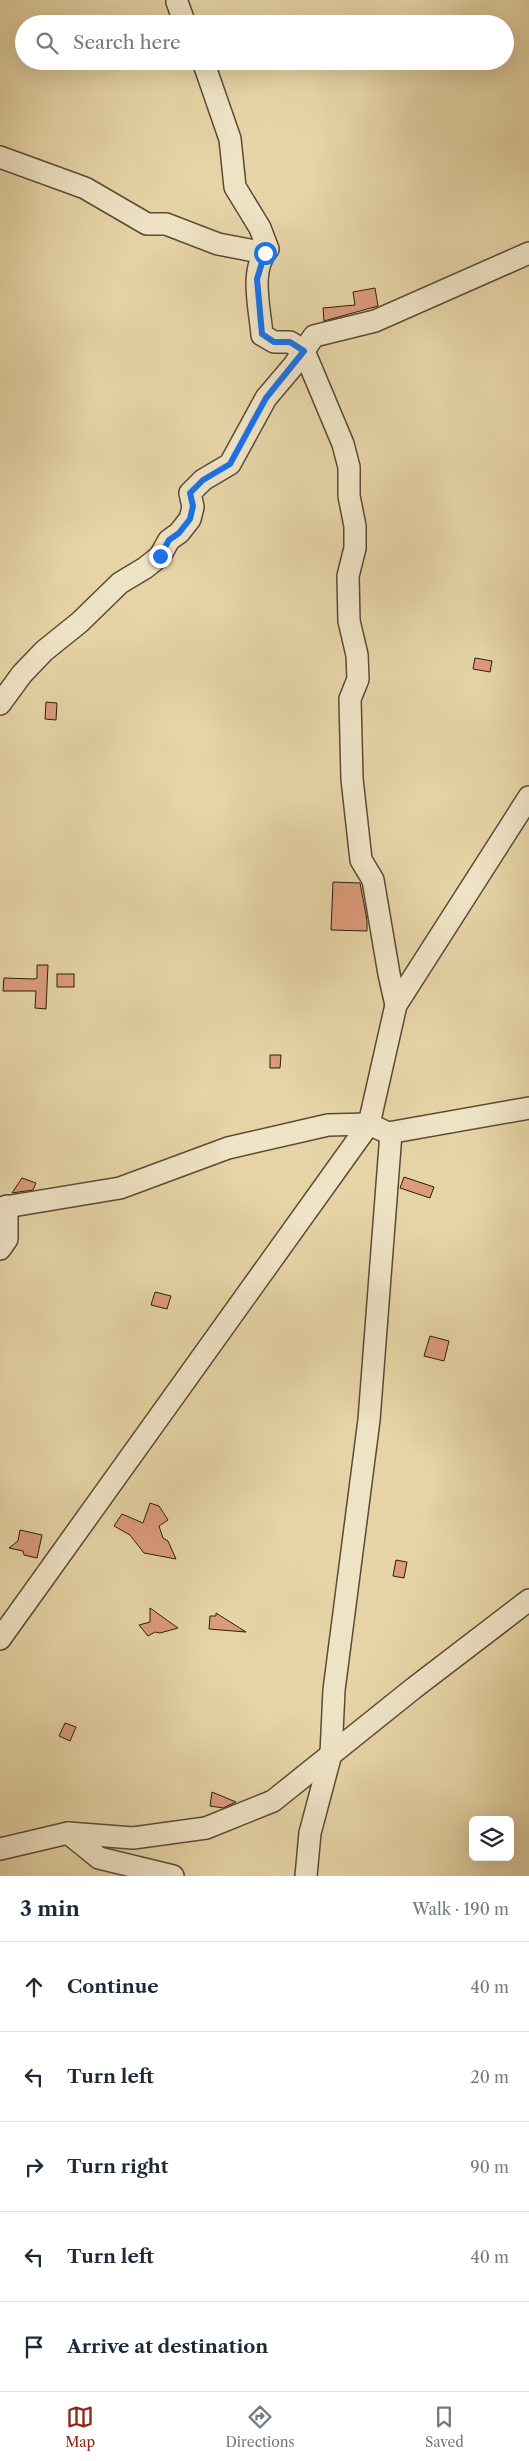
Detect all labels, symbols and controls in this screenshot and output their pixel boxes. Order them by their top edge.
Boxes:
search box [15,15,514,70]
icon: search [33,29,61,57]
text: Search here [73,31,181,54]
route start [254,242,277,265]
route end [149,545,172,568]
map controls [469,1816,514,1861]
button: layers [469,1816,514,1861]
text: 3 min [20,1896,80,1921]
text: Walk · 190 m [412,1899,509,1919]
icon: ahead [20,1973,48,2001]
text: Continue [67,1975,159,1998]
text: 40 m [470,1977,509,1997]
icon: left [20,2063,48,2091]
text: Turn left [67,2065,154,2088]
text: 20 m [470,2067,509,2087]
icon: right [20,2153,48,2181]
text: Turn right [67,2155,168,2178]
text: 90 m [470,2157,509,2177]
icon: left [20,2243,48,2271]
text: Turn left [67,2245,154,2268]
text: 40 m [470,2247,509,2267]
icon: arrive [20,2333,48,2361]
text: Arrive at destination [67,2335,268,2358]
tab: Map [65,2403,95,2451]
tab: Directions [225,2403,295,2451]
tab: Saved [425,2403,464,2451]

